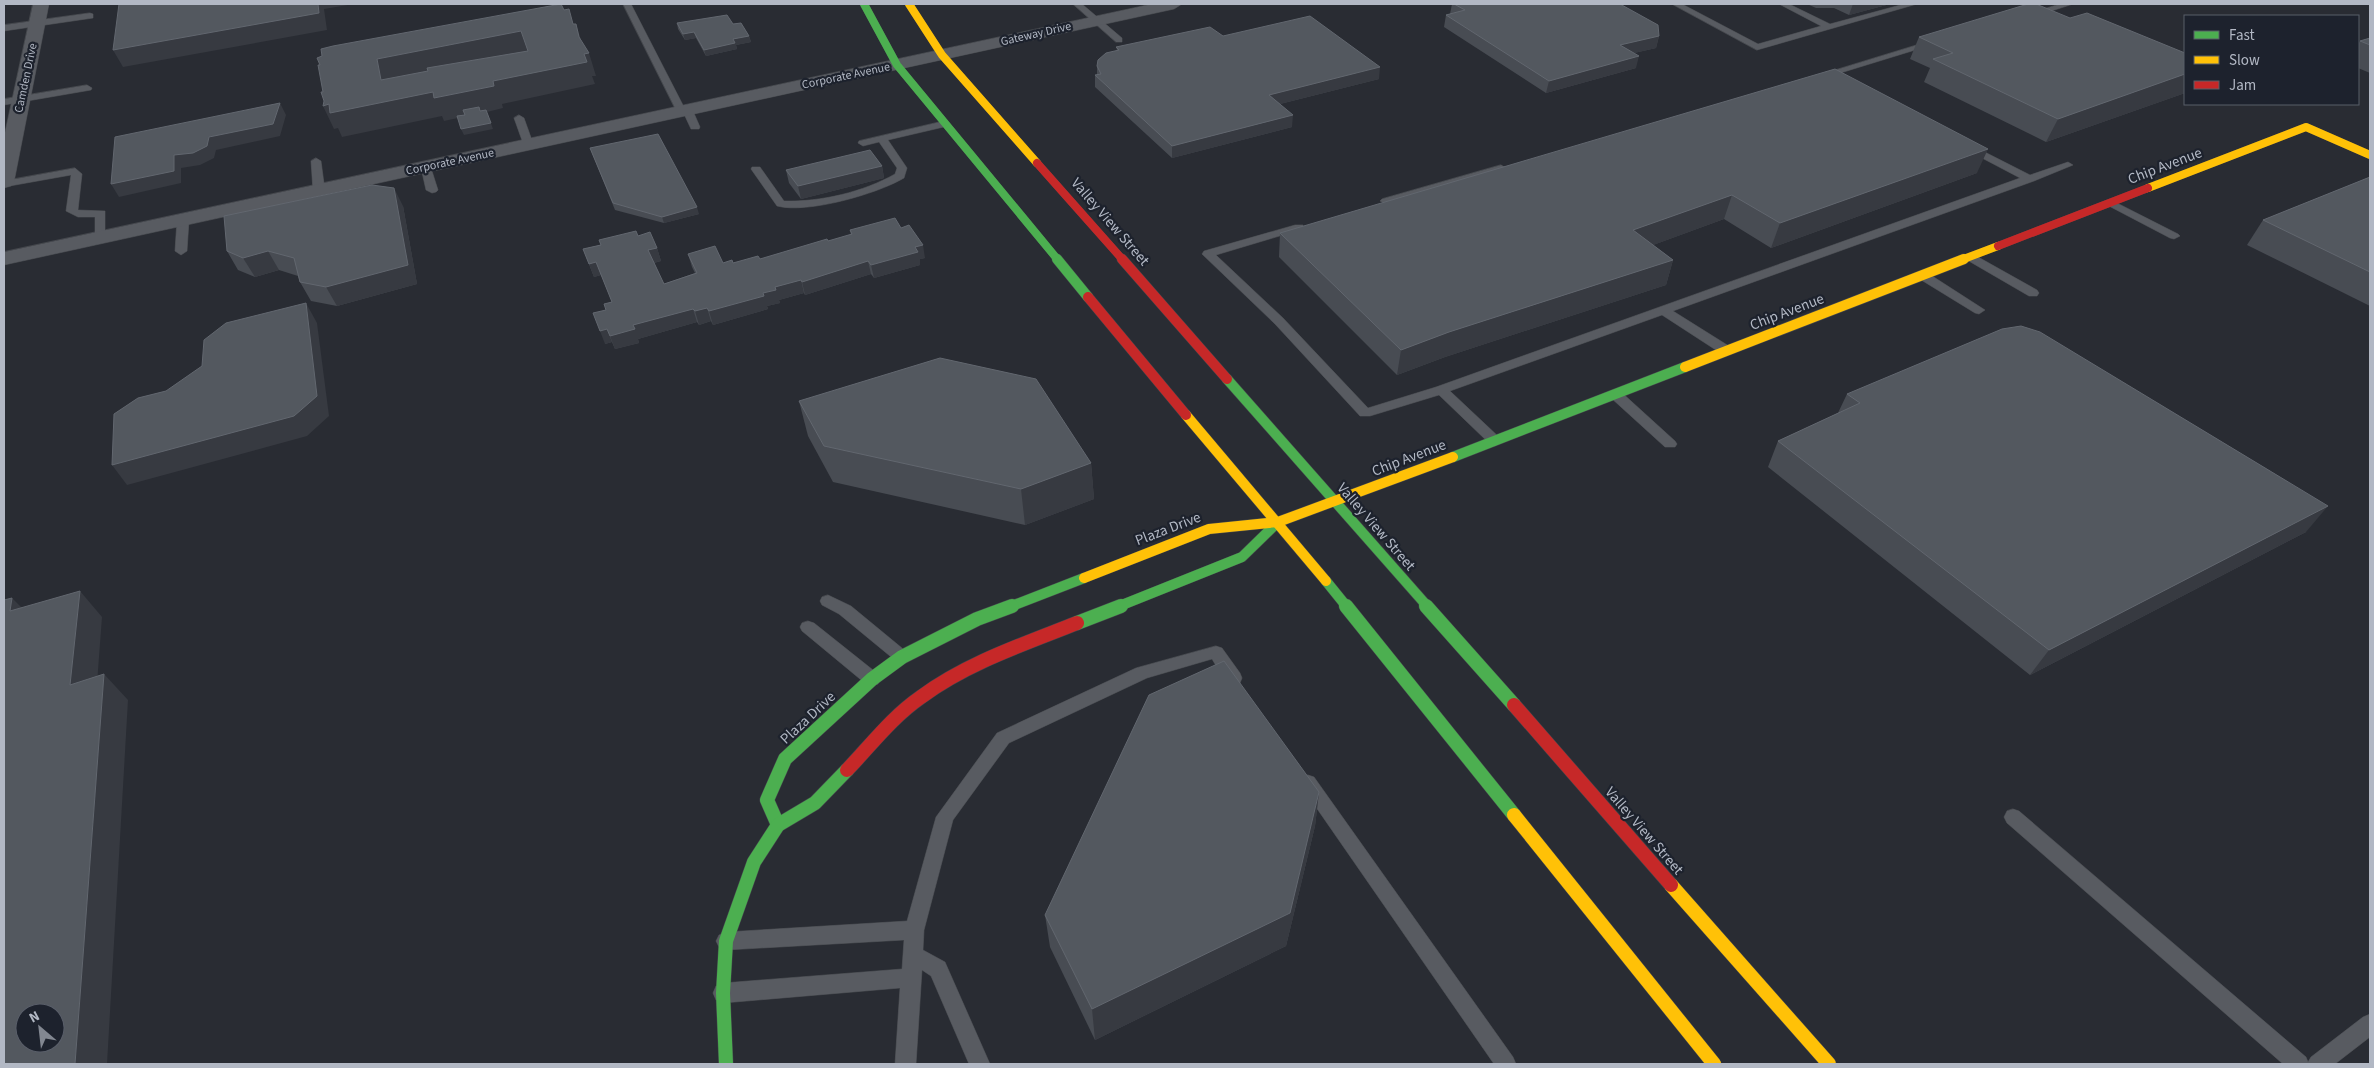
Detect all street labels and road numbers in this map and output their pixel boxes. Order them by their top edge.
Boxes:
street label: Gateway Drive [999,18,1073,50]
street label: Camden Drive [10,42,42,114]
street label: Corporate Avenue [800,58,892,94]
street label: Chip Avenue [2125,142,2205,190]
street label: Corporate Avenue [404,144,496,180]
street label: Valley View Street [1066,173,1154,271]
street label: Chip Avenue [1747,288,1827,336]
street label: Chip Avenue [1369,434,1449,482]
street label: Valley View Street [1332,478,1420,576]
street label: Plaza Drive [1132,507,1204,551]
street label: Plaza Drive [776,687,840,749]
street label: Valley View Street [1600,782,1688,880]

